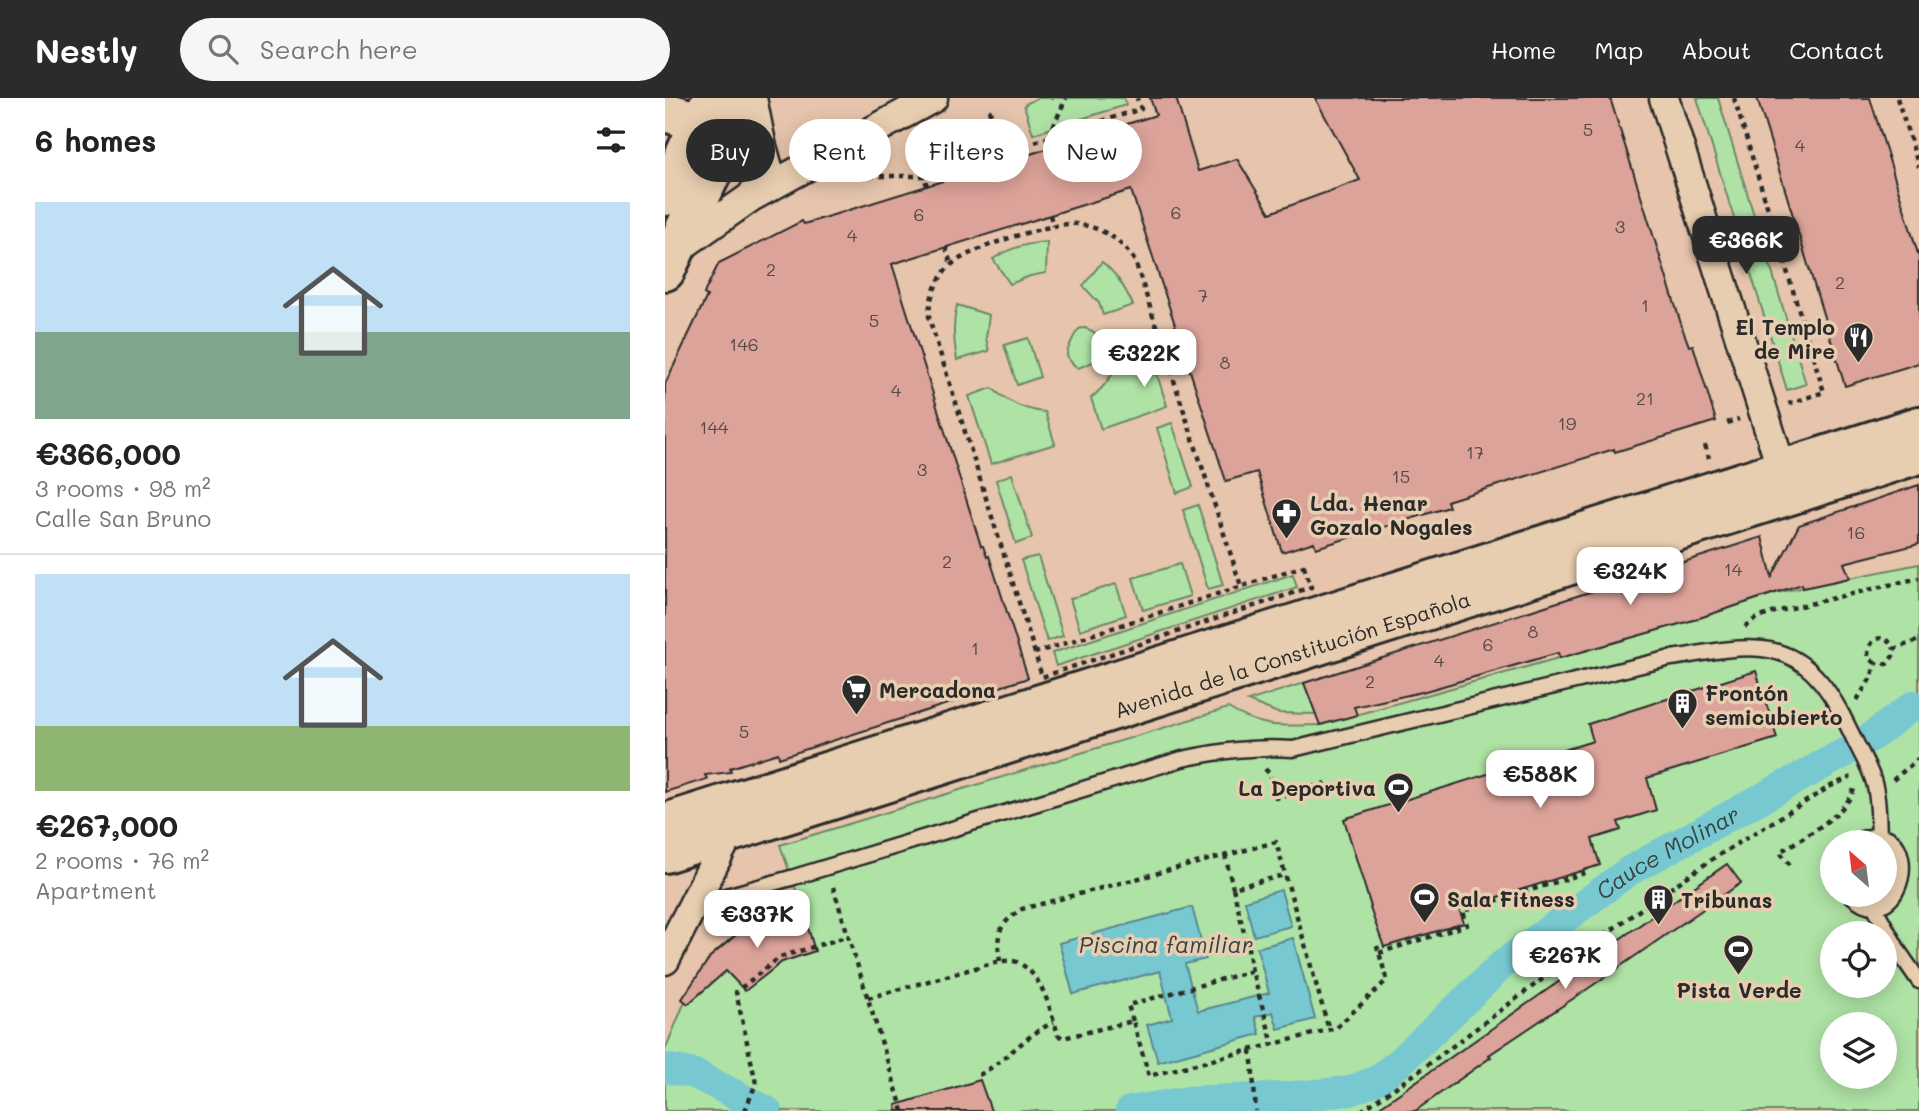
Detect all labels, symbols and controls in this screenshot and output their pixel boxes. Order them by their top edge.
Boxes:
search box [180,18,670,81]
text: Nestly [35,28,138,71]
icon: search [204,30,242,68]
text: Search here [260,32,418,66]
text: Home [1491,34,1556,65]
text: Map [1594,34,1643,65]
text: About [1681,34,1751,65]
text: Contact [1789,34,1884,65]
house number: 5 [1583,117,1593,141]
chip: Buy [686,119,775,182]
chip: Rent [789,119,891,182]
chip: Filters [905,119,1029,182]
chip: New [1043,119,1142,182]
text: 6 homes [35,120,156,160]
icon: filters [592,121,630,159]
house number: 4 [1795,133,1806,157]
house number: 6 [1171,200,1181,224]
house number: 6 [914,202,924,226]
house number: 3 [1615,214,1625,238]
pin: €366K [1697,216,1795,276]
house number: 4 [847,223,858,247]
text: €366K [1708,224,1784,254]
icon: home [270,248,396,374]
house number: 2 [766,257,776,281]
house number: 2 [1835,270,1845,294]
house number: 7 [1198,283,1208,307]
house number: 1 [1641,293,1649,317]
house number: 5 [869,308,879,332]
place label: El Templo de Mire [1735,313,1835,364]
restaurant icon: El Templo de Mire [1841,321,1875,365]
pin: €322K [1095,330,1193,389]
house number: 146 [729,332,759,356]
text: €322K [1107,337,1181,367]
house number: 8 [1220,350,1231,374]
house number: 4 [891,378,902,402]
house number: 21 [1636,386,1654,410]
house number: 19 [1558,411,1577,435]
house number: 144 [699,415,729,439]
text: €366,000 [35,433,181,473]
house number: 17 [1466,440,1484,464]
house number: 3 [917,457,927,481]
house number: 15 [1392,464,1410,488]
text: 3 rooms · 98 m² [35,473,211,503]
place label: Lda. Henar Gozalo Nogales [1310,489,1473,540]
pharmacy icon: Lda. Henar Gozalo Nogales [1270,497,1304,541]
text: Calle San Bruno [35,503,211,533]
house number: 16 [1847,520,1865,544]
pin: €324K [1581,547,1679,607]
house number: 2 [942,549,952,573]
text: €324K [1592,555,1668,585]
house number: 14 [1724,557,1743,581]
street label: Avenida de la Constitución Española [1111,584,1473,723]
house number: 8 [1528,619,1539,643]
icon: home [270,620,396,746]
house number: 6 [1483,632,1493,656]
house number: 1 [971,636,979,660]
house number: 4 [1434,648,1445,672]
house number: 2 [1365,669,1375,693]
supermarket icon: Mercadona [839,672,873,716]
place label: Mercadona [879,676,996,703]
place label: Frontón semicubierto [1705,679,1843,730]
building icon: Frontón semicubierto [1665,687,1699,731]
house number: 5 [739,719,749,743]
pin: €588K [1491,750,1589,810]
text: €588K [1502,758,1578,788]
sports icon: La Deportiva [1382,770,1416,814]
place label: La Deportiva [1238,774,1376,801]
water label: Cauce Molinar [1589,798,1745,906]
text: €267,000 [35,805,178,845]
north arrow [1820,830,1897,906]
map controls [1820,830,1897,1089]
text: 2 rooms · 76 m² [35,845,209,875]
text: Apartment [35,875,157,905]
sports icon: Sala Fitness [1407,881,1441,925]
building icon: Tribunas [1641,882,1675,926]
place label: Sala Fitness [1447,885,1575,912]
place label: Tribunas [1681,886,1772,913]
pin: €337K [708,890,806,950]
text: €337K [720,898,794,928]
button: locate [1820,921,1897,998]
water label: Piscina familiar [1079,929,1253,959]
pin: €267K [1516,932,1614,991]
sports icon: Pista Verde [1722,932,1756,976]
text: €267K [1528,939,1602,969]
place label: Pista Verde [1677,976,1801,1003]
button: layers [1820,1012,1897,1089]

